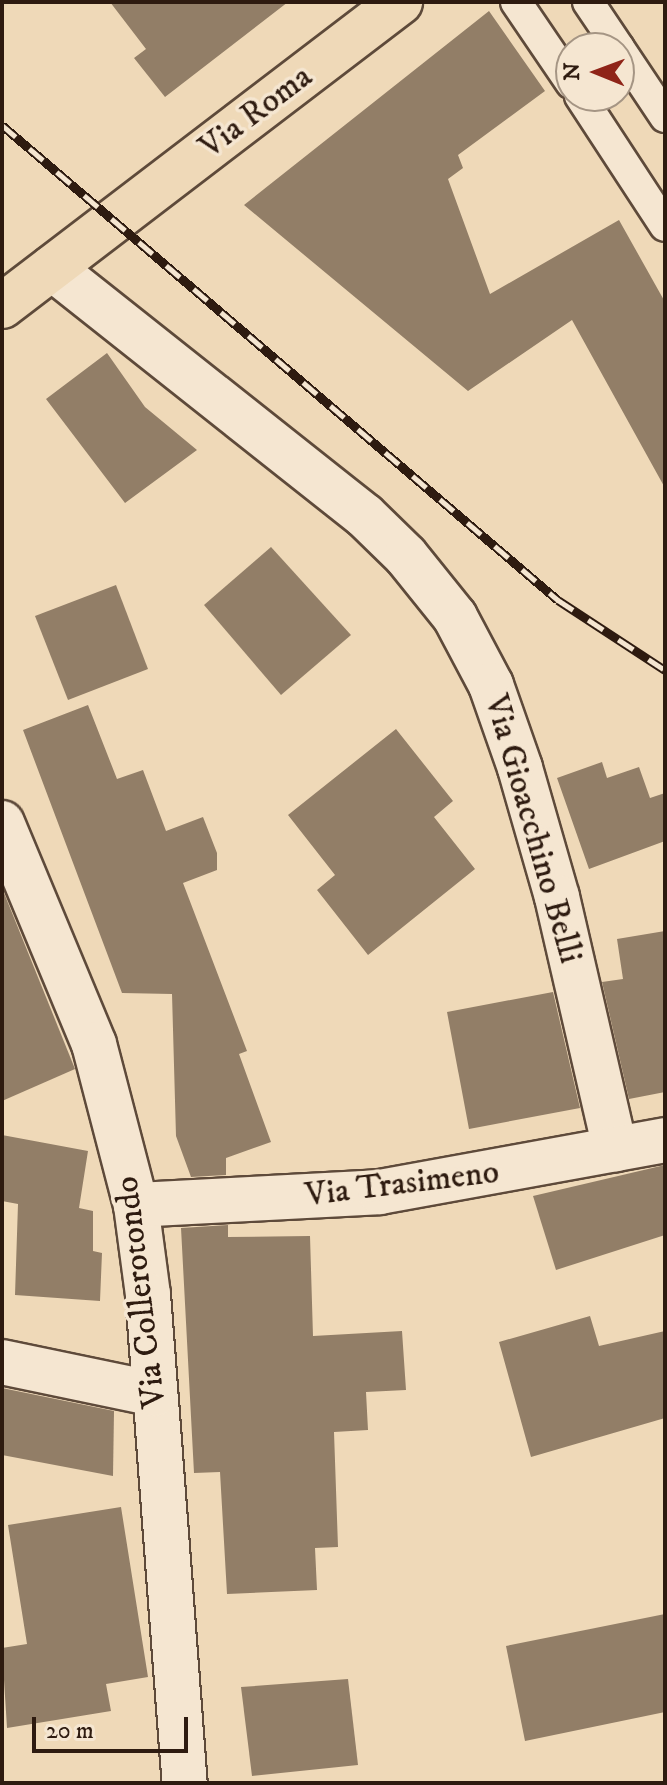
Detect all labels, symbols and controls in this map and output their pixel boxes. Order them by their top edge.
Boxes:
north arrow [555,32,635,112]
street label: Via Roma [192,56,320,168]
text: N [559,62,586,81]
street label: Via Gioacchino Belli [475,690,591,968]
street label: Via Trasimeno [303,1152,501,1216]
street label: Via Collerotondo [107,1174,175,1410]
scale bar [36,1701,192,1751]
text: 20 m [46,1716,94,1746]

